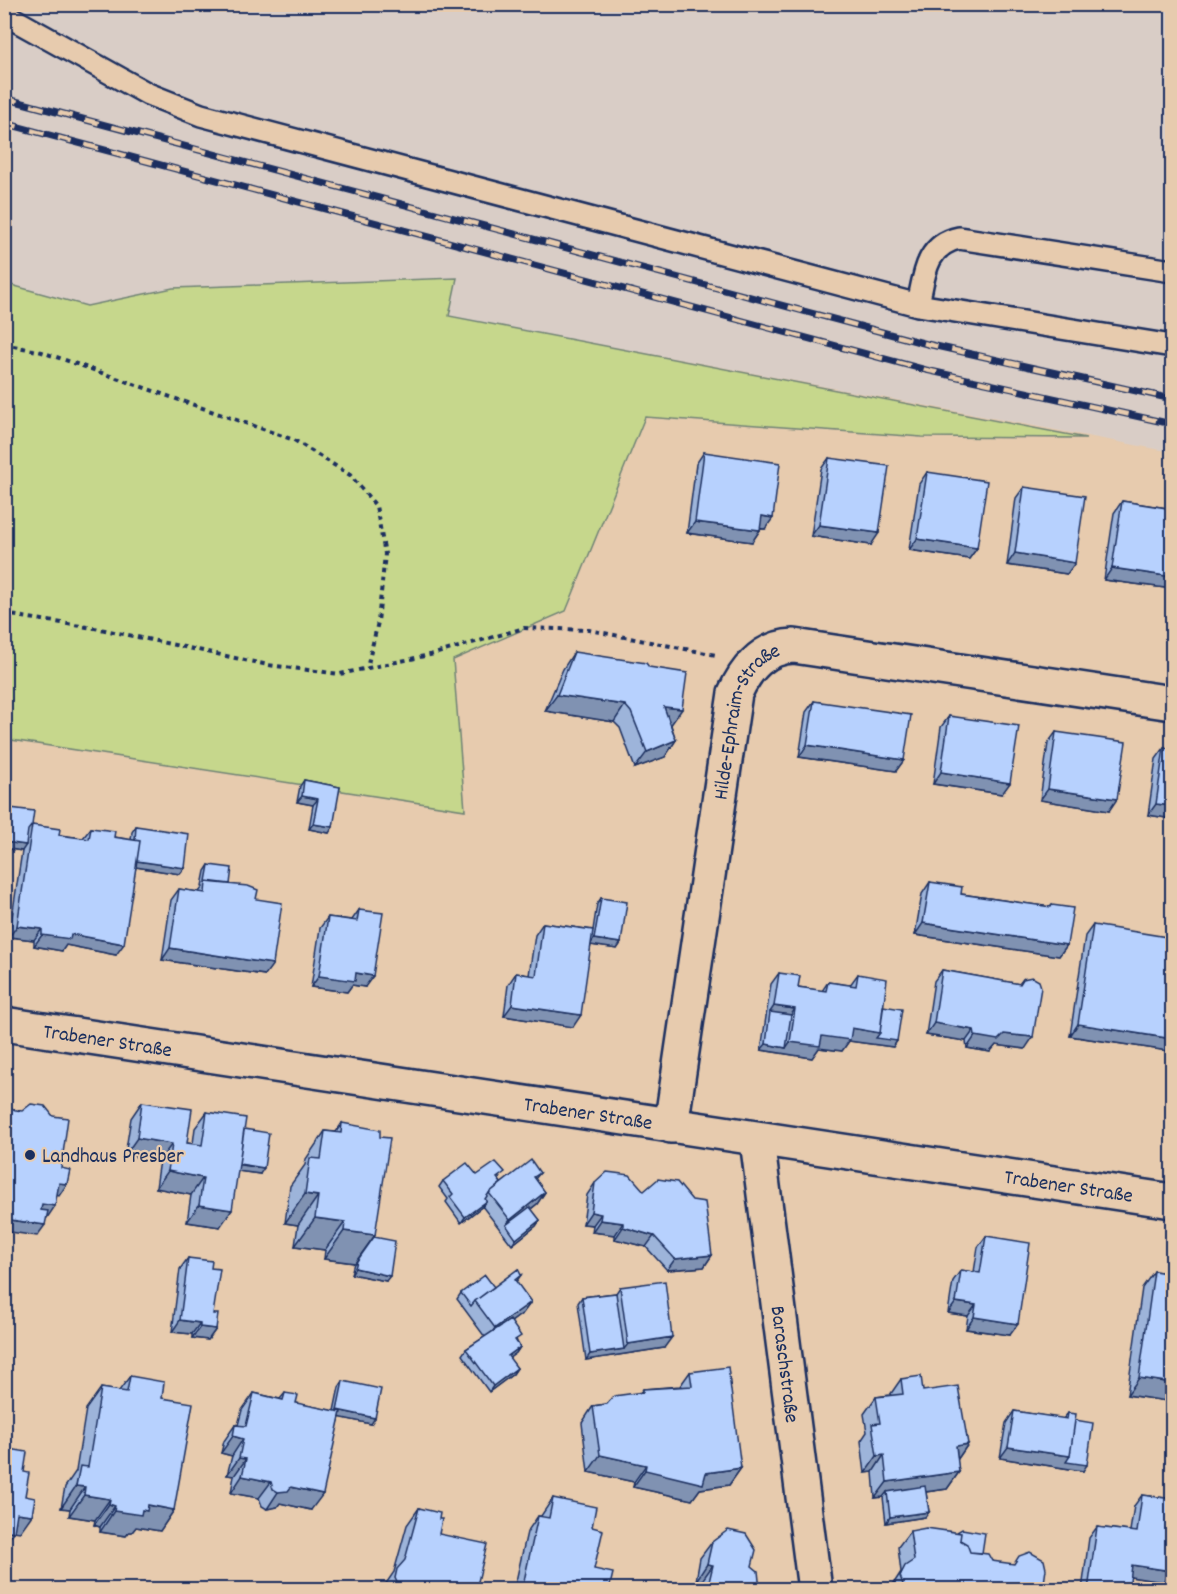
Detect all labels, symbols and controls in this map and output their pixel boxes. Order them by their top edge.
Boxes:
street label: Hilde-Ephraim-Straße [707,637,785,802]
street label: Trabener Straße [41,1018,174,1067]
street label: Trabener Straße [521,1091,654,1140]
place label: Landhaus Presber [42,1143,184,1173]
marker: Landhaus Presber [23,1148,37,1162]
street label: Trabener Straße [1002,1164,1135,1213]
street label: Baraschstraße [761,1304,805,1425]

